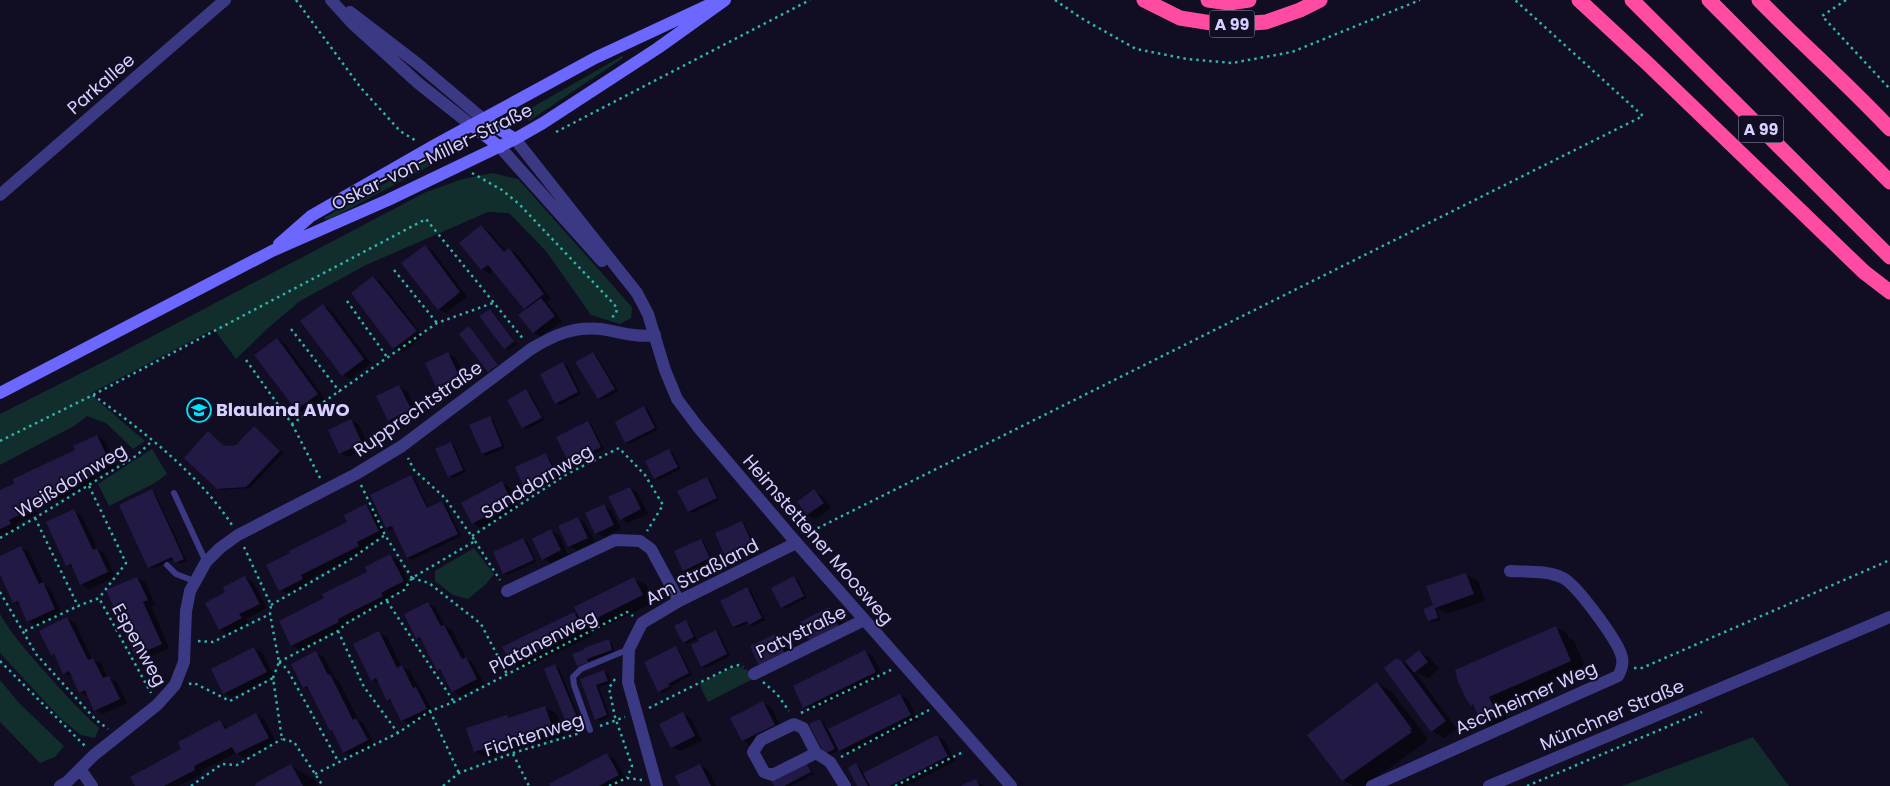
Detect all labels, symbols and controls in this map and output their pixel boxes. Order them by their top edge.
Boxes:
road number: A 99 [1210,10,1254,38]
street label: Parkallee [62,47,140,120]
street label: Oskar-von-Miller-Straße [327,97,536,216]
road number: A 99 [1738,116,1784,142]
street label: Rupprechtstraße [348,355,487,462]
school or university icon: Blauland AWO [186,397,212,423]
place label: Blauland AWO [216,397,350,422]
street label: Weißdornweg [11,438,131,524]
street label: Sanddornweg [476,438,597,525]
street label: Heimstettener Moosweg [737,449,899,630]
street label: Am Straßland [641,532,763,611]
street label: Espenweg [106,599,173,691]
street label: Patystraße [751,599,850,664]
street label: Platanenweg [485,604,601,679]
street label: Aschheimer Weg [1451,655,1601,740]
street label: Münchner Straße [1536,673,1688,756]
street label: Fichtenweg [481,707,587,762]

